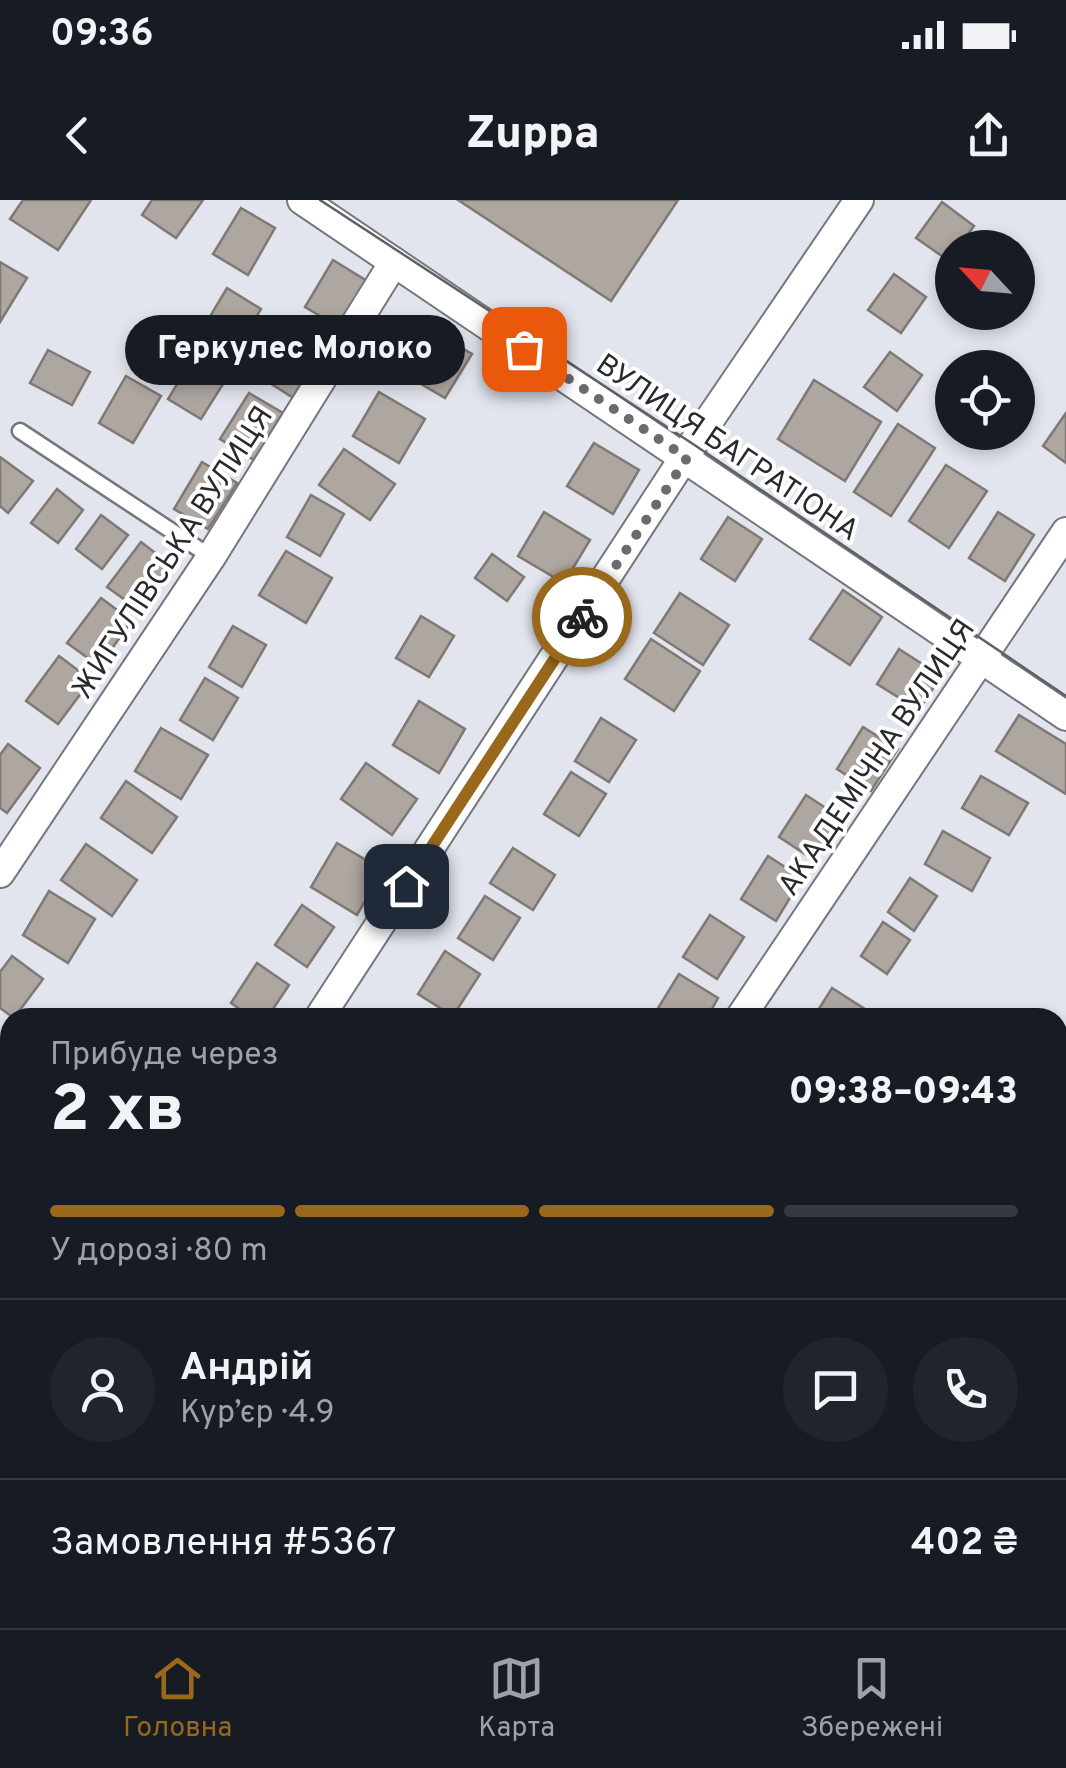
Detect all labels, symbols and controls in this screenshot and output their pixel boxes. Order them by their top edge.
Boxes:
text: 09:36 [50,11,154,60]
text: Zuppa [467,107,599,164]
icon: back [50,108,105,163]
icon: share [961,108,1016,163]
north arrow [935,230,1035,330]
map controls [935,230,1035,450]
pin [482,307,567,392]
callout: Геркулес Молоко [124,314,464,384]
icon: bag [497,322,552,377]
text: Геркулес Молоко [157,330,433,370]
street label: ВУЛИЦЯ БАГРАТІОНА [588,347,865,551]
button: locate [935,350,1035,450]
street label: ЖИГУЛІВСЬКА ВУЛИЦЯ [66,400,283,707]
courier [532,567,632,667]
icon: bike [555,590,610,645]
street label: АКАДЕМІЧНА ВУЛИЦЯ [772,613,985,904]
pin [364,844,449,929]
icon: home [379,859,434,914]
text: Прибуде через [50,1036,279,1076]
text: 09:38–09:43 [788,1069,1018,1118]
text: 2 хв [50,1072,185,1154]
text: У дорозі · 80 m [50,1232,268,1272]
button: person [50,1337,155,1442]
button: chat [783,1337,888,1442]
button: phone [913,1337,1018,1442]
text: Андрій [180,1345,313,1394]
text: Кур’єр · 4.9 [180,1394,335,1434]
text: Замовлення #5367 [50,1520,397,1569]
text: 402 ₴ [911,1520,1018,1569]
tab: Головна [123,1651,232,1747]
tab: Карта [478,1651,555,1747]
tab: Збережені [801,1651,943,1747]

